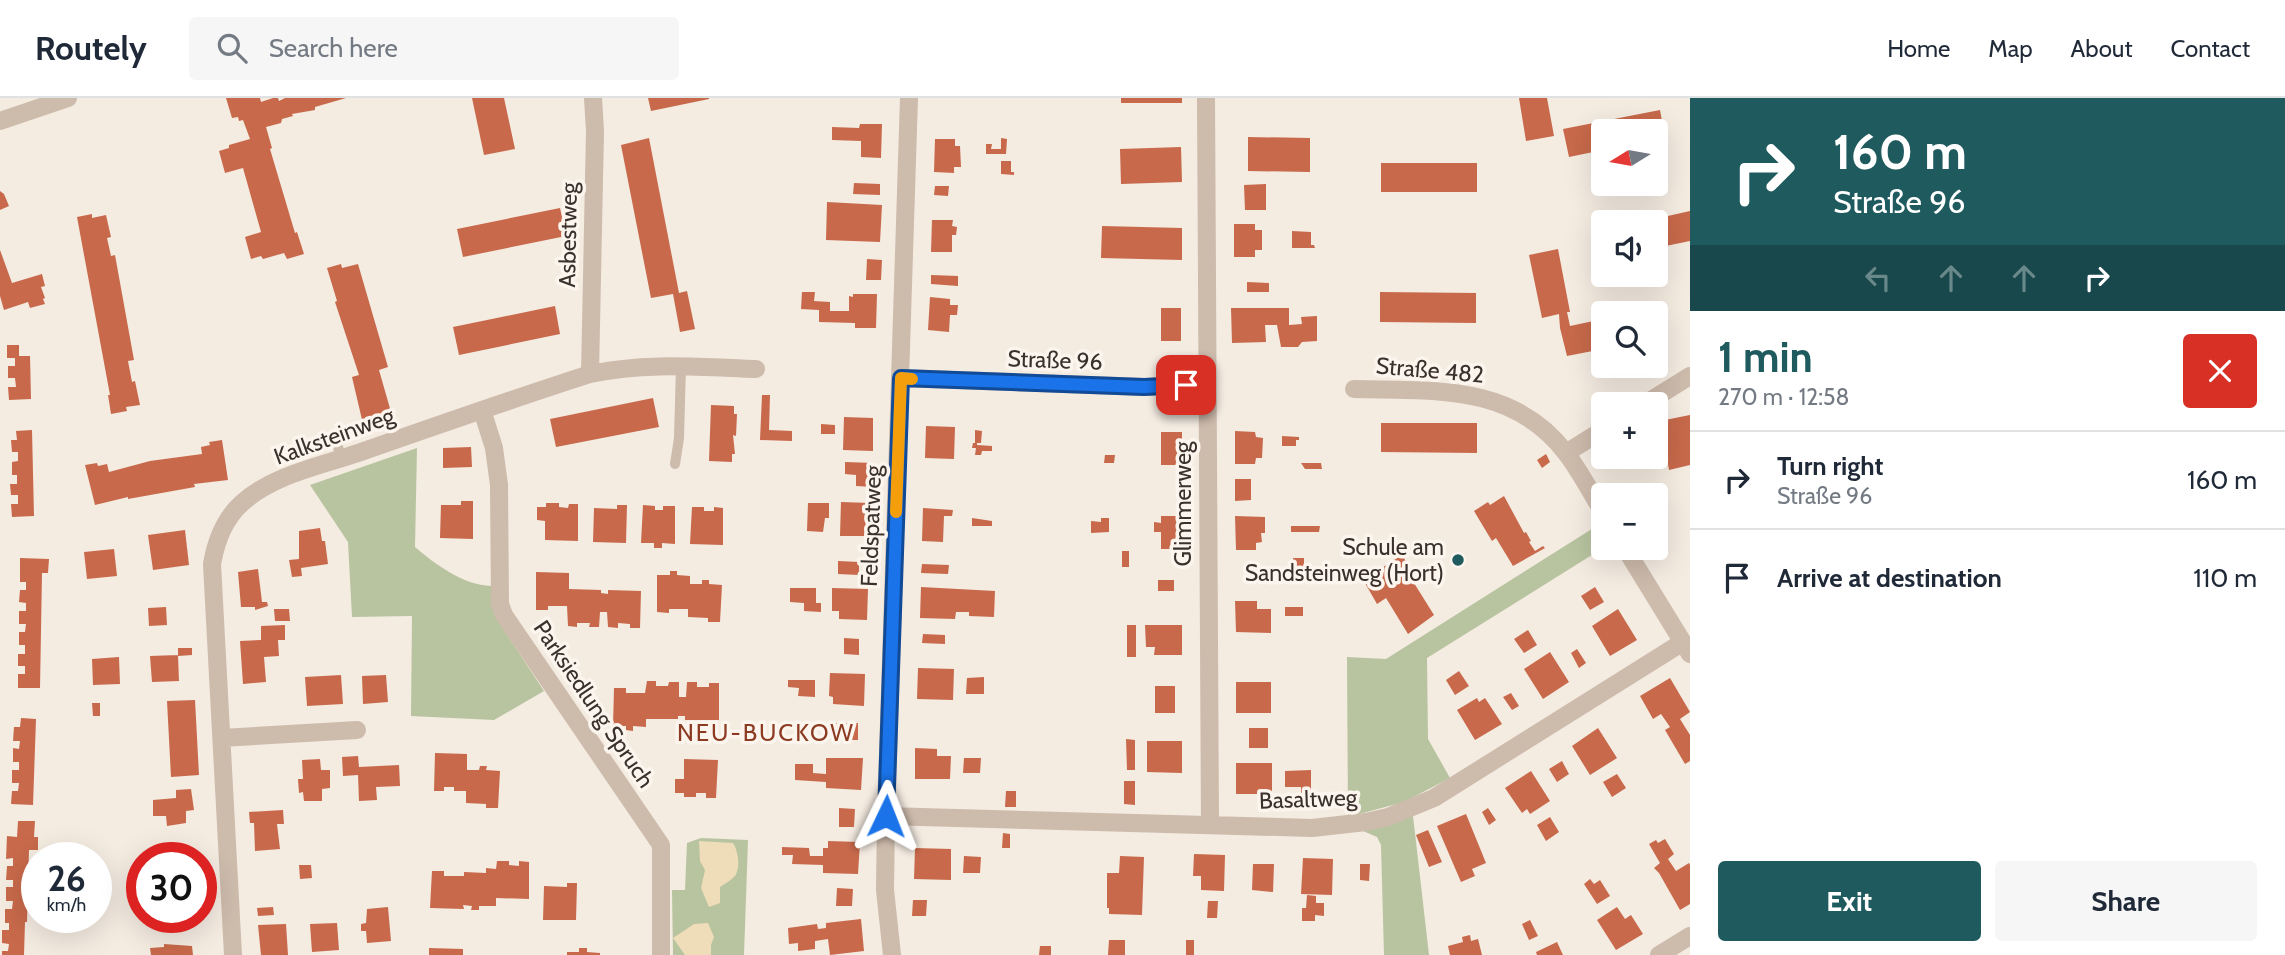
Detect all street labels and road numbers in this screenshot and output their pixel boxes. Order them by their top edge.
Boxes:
street label: Asbestweg [553,182,583,288]
street label: Straße 96 [1007,344,1103,376]
street label: Straße 482 [1375,351,1485,389]
street label: Kalksteinweg [270,401,399,471]
street label: Glimmerweg [1169,441,1197,566]
street label: Feldspatweg [855,464,887,587]
street label: Parksiedlung Spruch [528,615,660,793]
street label: Basaltweg [1258,783,1358,815]

